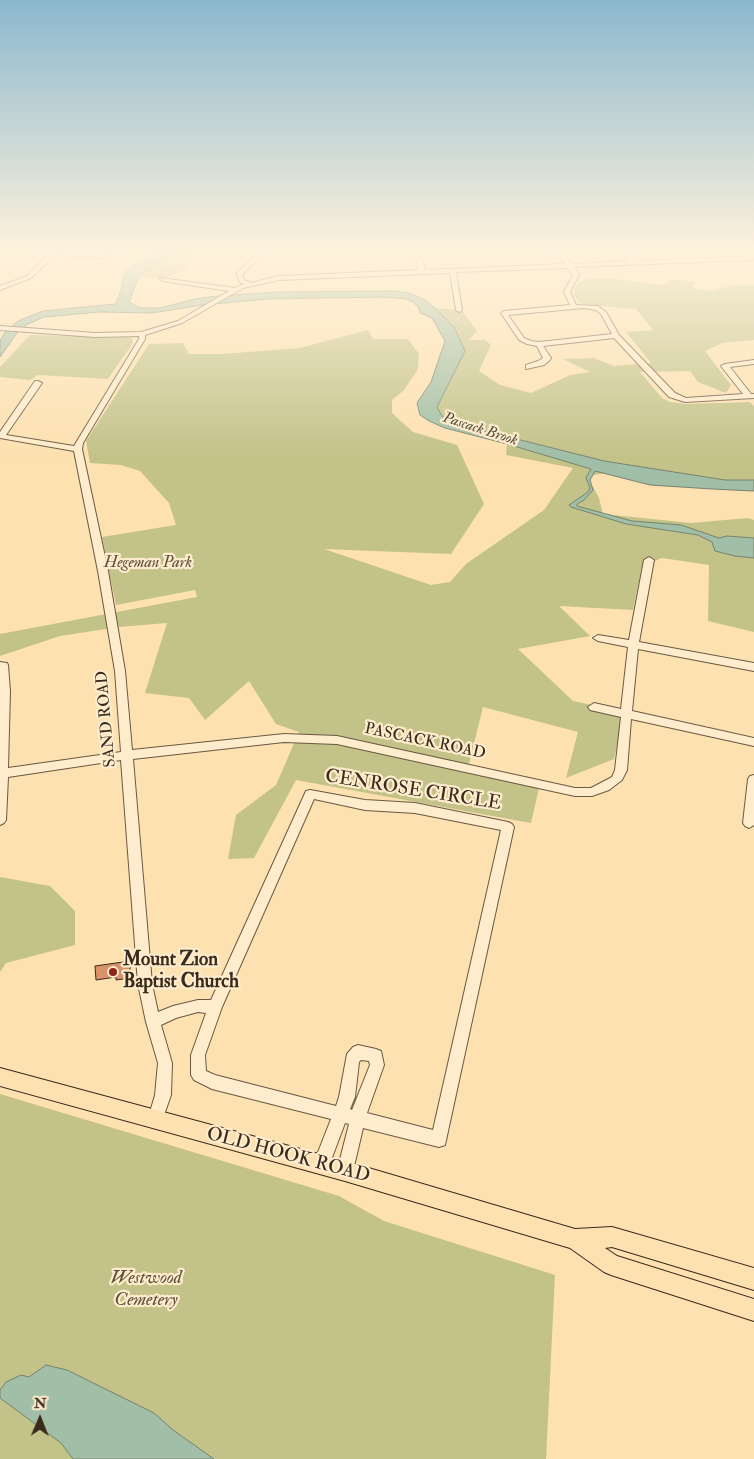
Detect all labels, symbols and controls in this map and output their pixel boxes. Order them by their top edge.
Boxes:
water label: Pascack Brook [440,409,520,451]
park label: Hegeman Park [104,554,192,574]
street label: SAND ROAD [93,670,121,768]
street label: PASCACK ROAD [363,720,487,764]
street label: CENROSE CIRCLE [323,766,503,816]
place label: Mount Zion Baptist Church [123,950,239,994]
marker: Mount Zion Baptist Church [107,966,119,978]
street label: OLD HOOK ROAD [204,1123,372,1189]
park label: Westwood Cemetery [110,1268,182,1312]
north arrow [15,1394,65,1444]
text: N [34,1395,47,1412]

